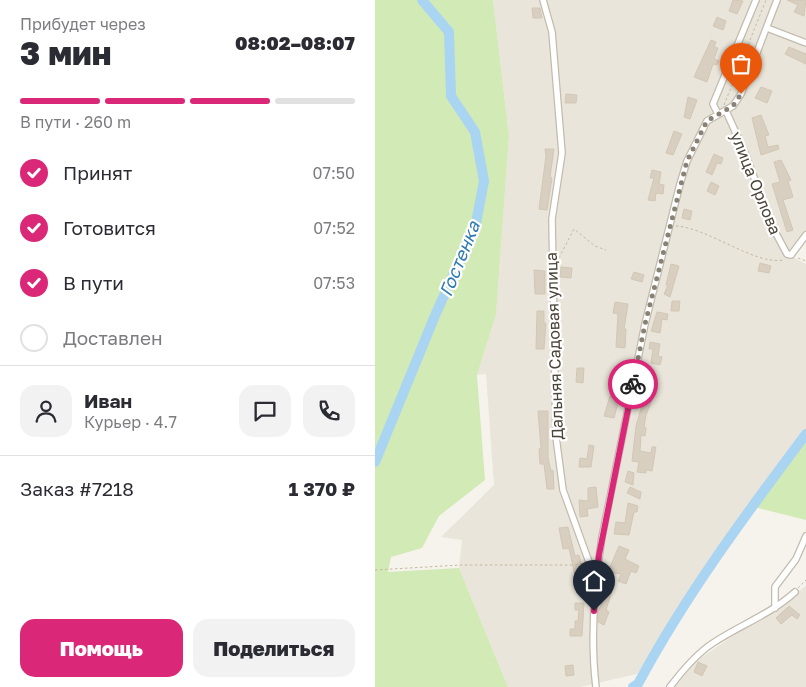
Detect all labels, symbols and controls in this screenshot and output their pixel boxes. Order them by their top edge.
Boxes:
text: Прибудет через [20,14,146,34]
text: 08:02–08:07 [235,31,355,54]
text: 3 мин [20,34,111,72]
pin [720,43,762,94]
icon: bag [727,50,755,78]
text: В пути · 260 m [20,112,131,132]
street label: улица Орлова [726,129,786,237]
icon: check [20,159,48,187]
text: Принят [63,161,132,184]
text: 07:50 [313,163,355,183]
icon: check [20,214,48,242]
text: Готовится [63,216,156,239]
water label: Гостенка [434,217,484,299]
text: 07:52 [313,218,355,238]
street label: Дальняя Садовая улица [541,252,567,440]
icon: check [20,269,48,297]
text: В пути [63,271,124,294]
text: 07:53 [313,273,355,293]
text: Доставлен [63,326,163,349]
courier [608,359,658,409]
icon: bike [619,370,647,398]
button: person [20,385,72,437]
button: chat [239,385,291,437]
button: phone [303,385,355,437]
text: Иван [84,389,132,412]
text: Курьер · 4.7 [84,412,177,432]
text: Заказ #7218 [20,477,134,500]
text: 1 370 ₽ [289,477,355,500]
pin [573,560,615,611]
icon: home [580,567,608,595]
button: Помощь [20,619,183,677]
button: Поделиться [193,619,355,677]

